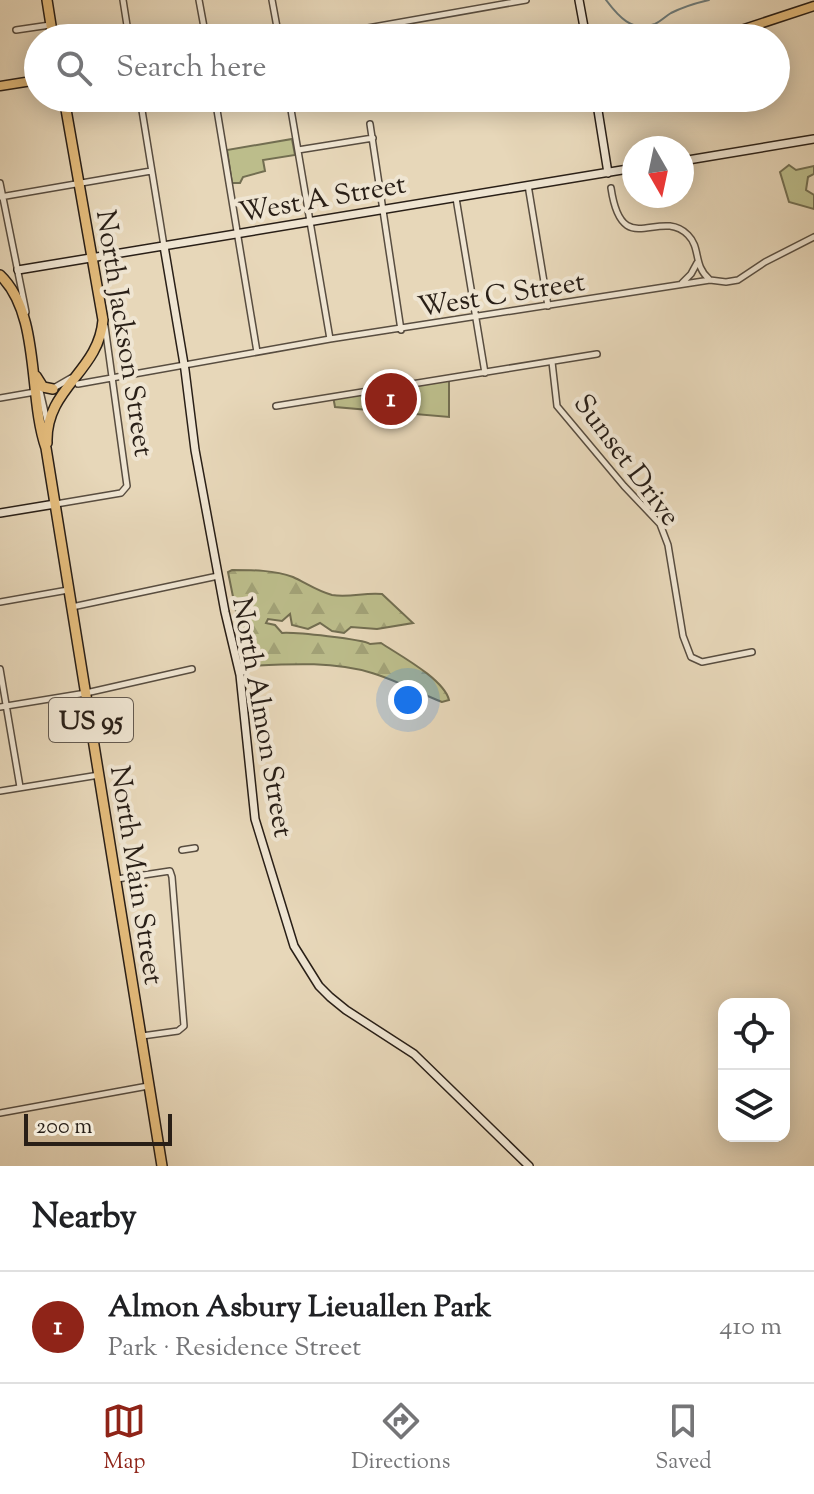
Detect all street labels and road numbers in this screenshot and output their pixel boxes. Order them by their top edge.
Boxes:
street label: West A Street [236,166,410,234]
street label: North Jackson Street [84,207,162,460]
street label: West C Street [415,263,588,329]
street label: Sunset Drive [563,386,689,535]
street label: North Almon Street [220,594,302,841]
road number: US 95 [49,698,133,742]
street label: North Main Street [98,763,172,988]

